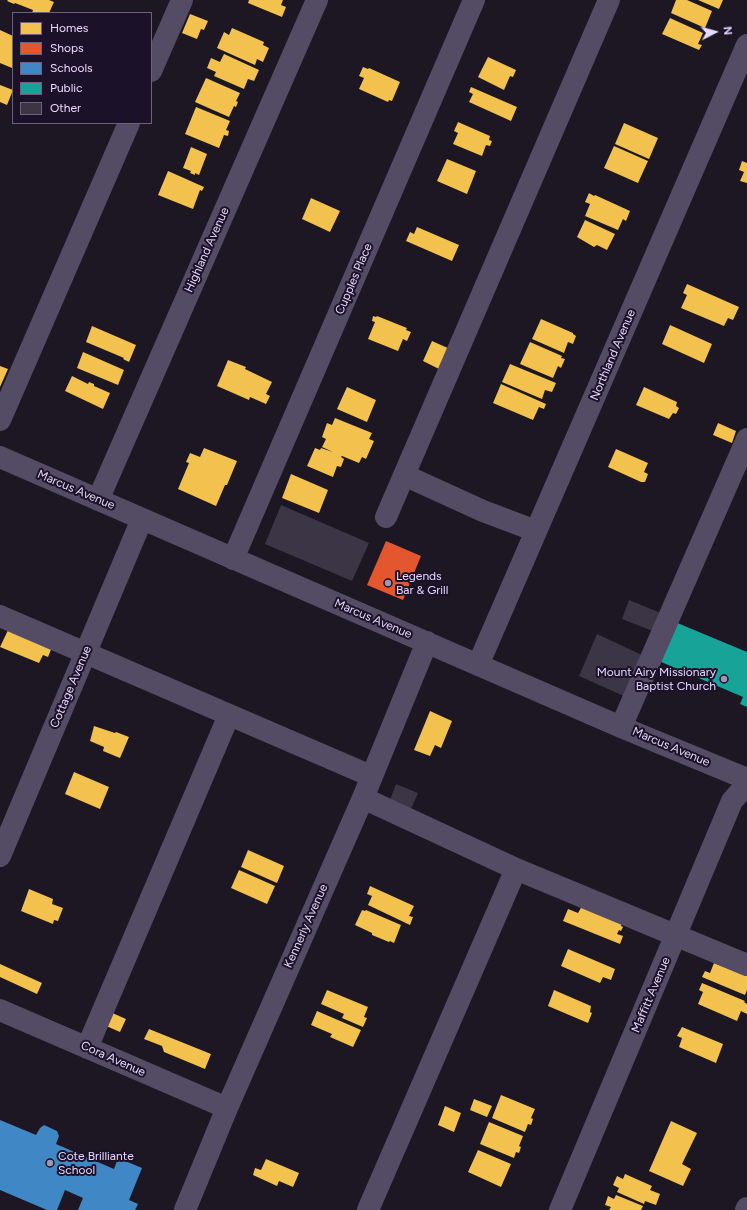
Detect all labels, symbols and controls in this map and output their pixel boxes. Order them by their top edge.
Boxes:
legend [12,12,152,124]
north arrow [695,12,735,52]
text: Homes [50,21,88,35]
text: N [721,26,734,36]
text: Shops [50,41,84,55]
text: Schools [50,61,93,75]
text: Public [50,81,83,95]
text: Other [50,101,81,115]
street label: Highland Avenue [182,205,232,295]
street label: Cupples Place [333,241,375,317]
street label: Northland Avenue [587,307,639,403]
street label: Marcus Avenue [35,467,117,513]
place label: Legends Bar & Grill [396,569,448,597]
marker: Legends Bar & Grill [383,578,393,588]
street label: Marcus Avenue [332,596,414,642]
street label: Cottage Avenue [47,644,95,730]
place label: Mount Airy Missionary Baptist Church [597,665,716,693]
marker: Mount Airy Missionary Baptist Church [719,674,729,684]
street label: Marcus Avenue [630,724,712,770]
street label: Kennerly Avenue [281,882,331,970]
street label: Maffitt Avenue [629,955,673,1035]
street label: Cora Avenue [78,1038,148,1080]
place label: Cote Brilliante School [58,1149,134,1177]
marker: Cote Brilliante School [45,1158,55,1168]

